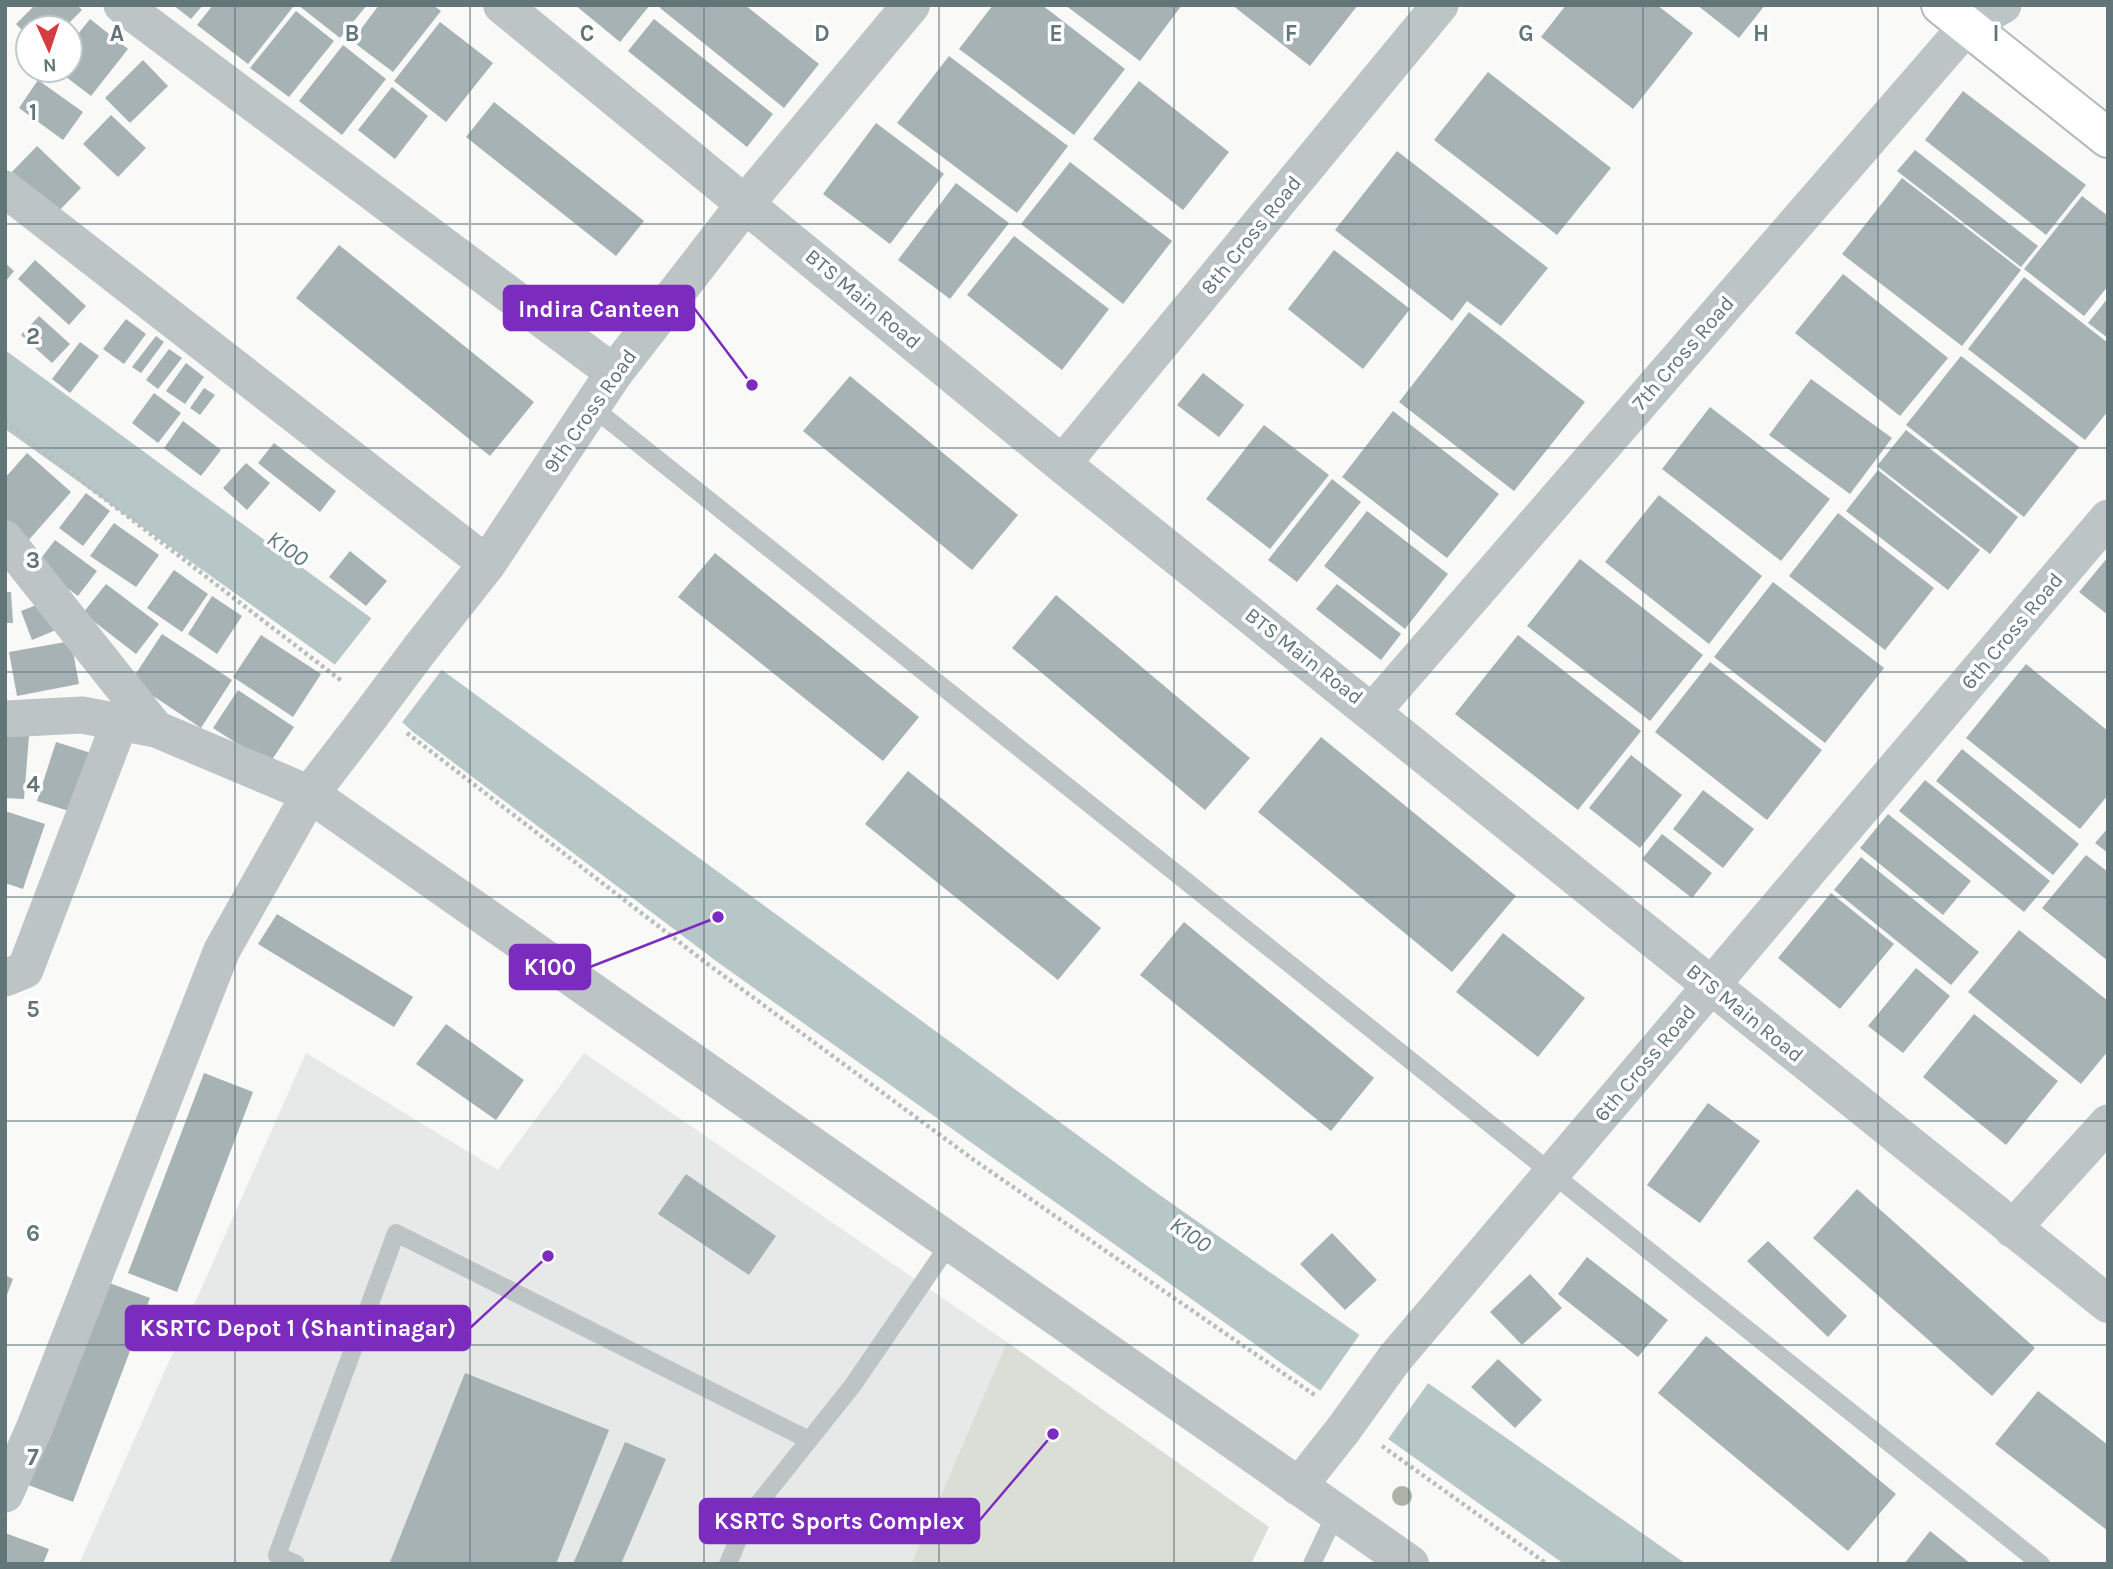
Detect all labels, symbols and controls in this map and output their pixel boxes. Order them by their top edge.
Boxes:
north arrow [14,14,84,84]
text: A [110,20,124,47]
text: B [345,20,359,47]
text: C [580,20,594,47]
text: D [814,20,830,47]
text: E [1049,20,1063,47]
text: F [1285,20,1297,47]
text: G [1518,20,1534,47]
text: H [1753,20,1769,47]
text: I [1992,20,2000,47]
text: N [42,54,57,76]
text: 1 [29,99,37,126]
street label: 8th Cross Road [1196,171,1306,299]
street label: BTS Main Road [801,244,925,354]
callout: Indira Canteen [504,286,694,330]
street label: 7th Cross Road [1627,291,1739,415]
text: Indira Canteen [518,296,680,323]
text: 2 [26,323,40,350]
street label: 9th Cross Road [539,345,641,477]
water label: K100 [262,525,314,573]
text: 3 [26,547,40,574]
street label: 6th Cross Road [1956,568,2068,694]
street label: BTS Main Road [1240,603,1368,709]
text: 4 [26,771,40,798]
callout: K100 [510,945,590,989]
text: K100 [524,954,576,981]
street label: BTS Main Road [1682,959,1808,1067]
text: 5 [26,996,40,1023]
street label: 6th Cross Road [1589,1000,1701,1126]
water label: K100 [1165,1211,1217,1259]
text: 6 [26,1220,40,1247]
callout: KSRTC Depot 1 (Shantinagar) [126,1306,470,1350]
text: KSRTC Depot 1 (Shantinagar) [140,1315,456,1342]
text: 7 [27,1444,39,1471]
callout: KSRTC Sports Complex [700,1499,979,1543]
text: KSRTC Sports Complex [714,1508,964,1535]

